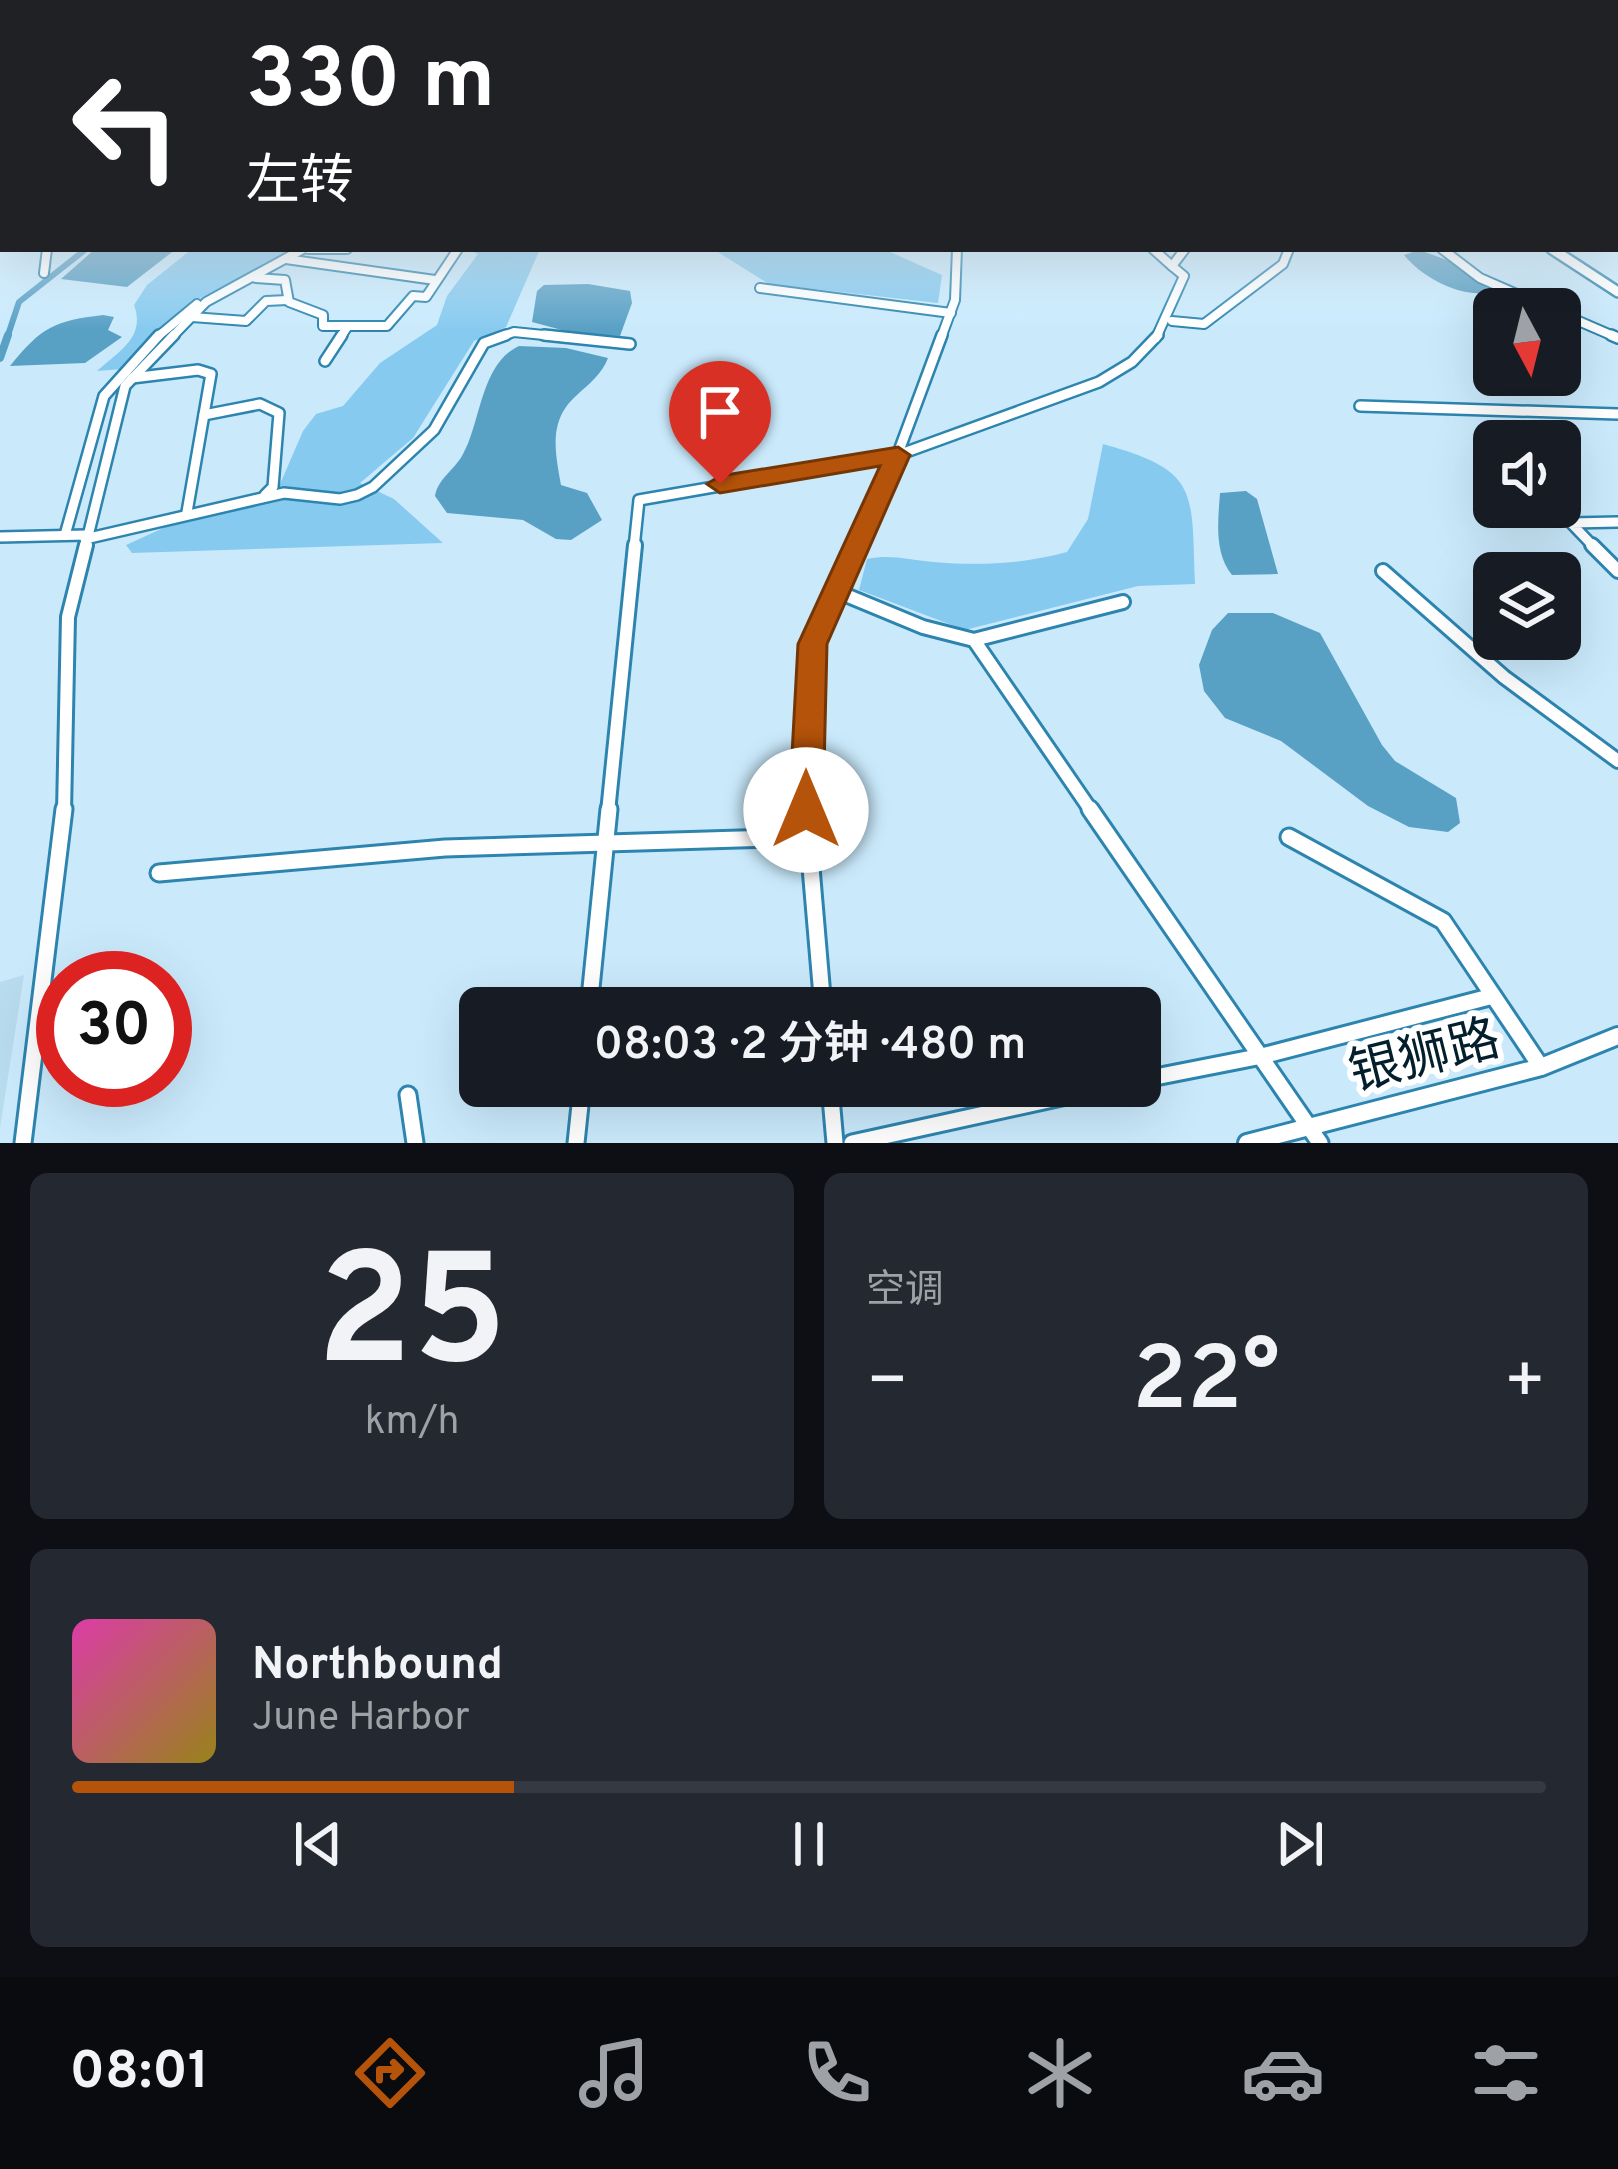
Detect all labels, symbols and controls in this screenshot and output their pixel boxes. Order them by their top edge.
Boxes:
text: 330 m [246,31,495,137]
icon: left [48,48,204,204]
text: 左转 [246,150,354,219]
north arrow [1473,288,1581,396]
map controls [1473,288,1581,660]
pin [669,361,771,484]
icon: arrive [687,379,753,445]
button: sound [1473,420,1581,528]
button: layers [1473,552,1581,660]
position arrow [743,747,869,873]
speed limit sign: 30 [36,951,192,1107]
street label: 银狮路 [1343,1009,1507,1109]
text: 08:03 · 2 分钟 · 480 m [594,1018,1026,1075]
text: 25 [317,1222,507,1420]
text: 空调 [866,1268,944,1317]
text: 22° [1132,1328,1280,1441]
text: − [866,1343,909,1426]
text: + [1503,1343,1546,1426]
text: km/h [365,1399,459,1448]
text: Northbound [252,1638,503,1695]
text: June Harbor [252,1695,470,1744]
icon: previous [285,1811,351,1877]
icon: pause [776,1811,842,1877]
icon: next [1267,1811,1333,1877]
icon: directions [348,2031,432,2115]
icon: music [572,2031,656,2115]
icon: phone [795,2031,879,2115]
icon: climate [1018,2031,1102,2115]
icon: car [1241,2031,1325,2115]
icon: filters [1464,2031,1548,2115]
text: 08:01 [70,2039,209,2108]

